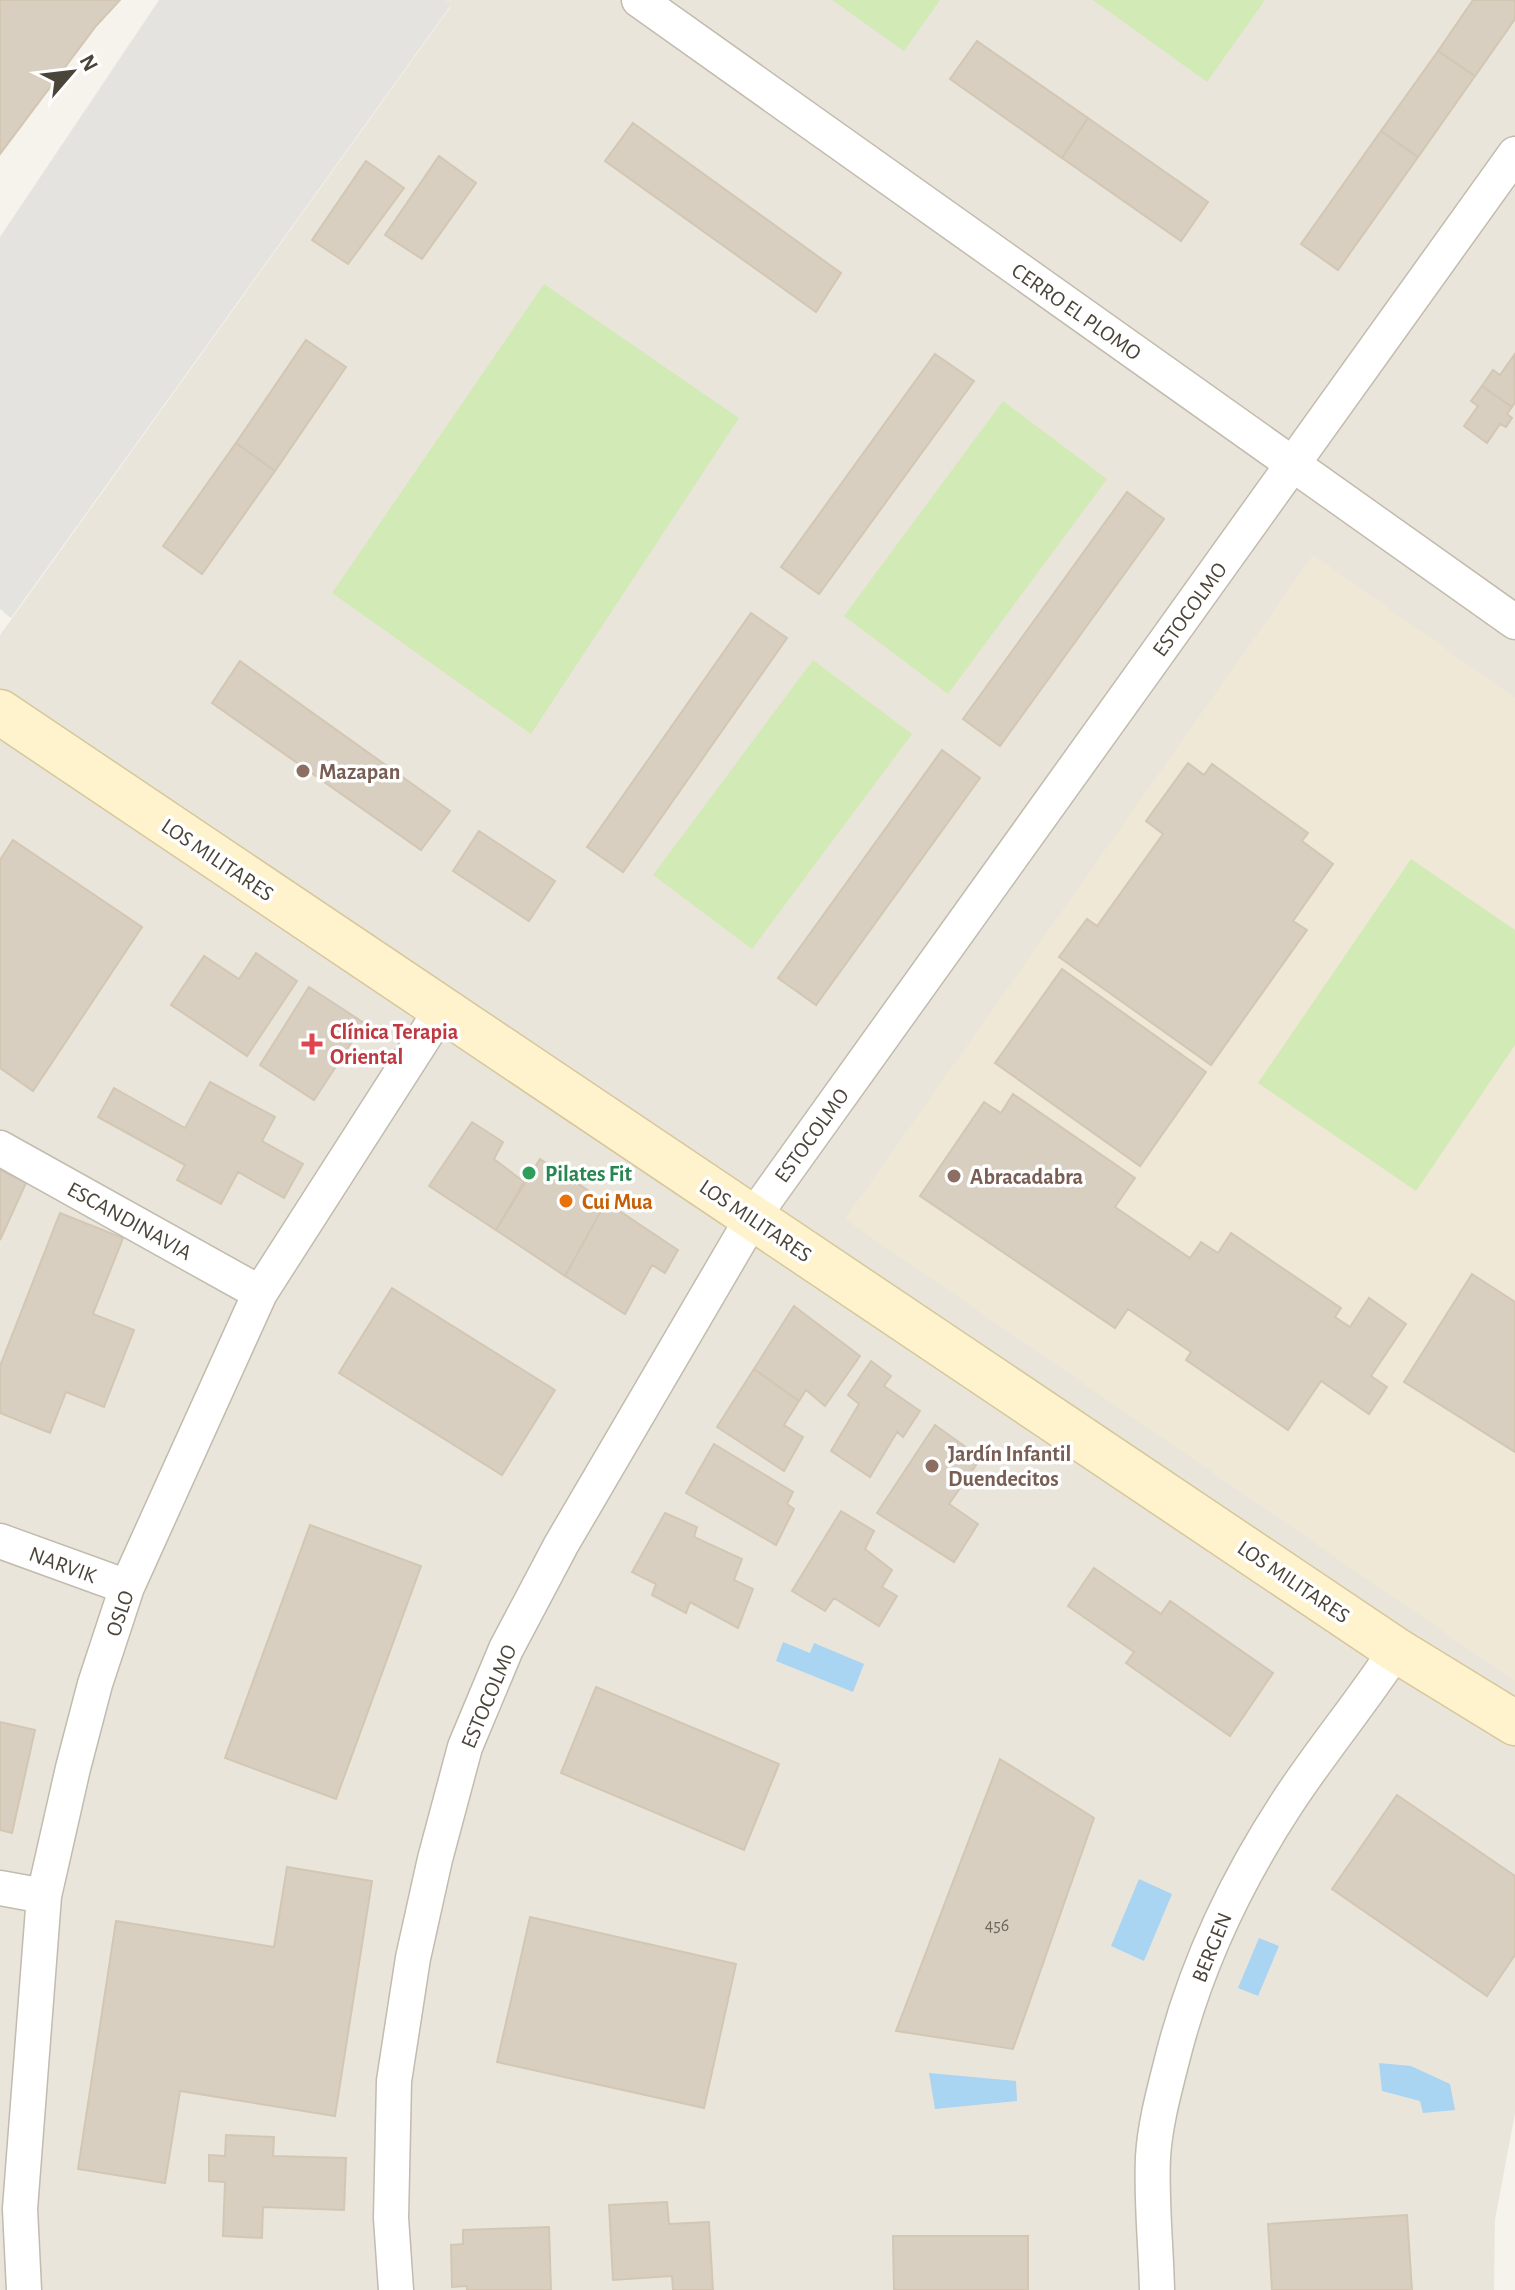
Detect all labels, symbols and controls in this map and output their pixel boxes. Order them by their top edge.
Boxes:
north arrow [32,32,112,112]
text: N [75,51,102,75]
street label: CERRO EL PLOMO [1008,259,1145,365]
street label: ESTOCOLMO [1148,558,1231,661]
place label: Mazapan [319,761,400,783]
marker: Mazapan [294,762,312,780]
street label: LOS MILITARES [157,814,277,905]
place label: Clínica Terapia Oriental [330,1021,459,1068]
marker: Clínica Terapia Oriental [301,1033,323,1055]
street label: ESTOCOLMO [770,1084,853,1187]
place label: Pilates Fit [545,1163,632,1185]
marker: Pilates Fit [520,1164,538,1182]
place label: Abracadabra [970,1166,1084,1188]
marker: Abracadabra [945,1167,963,1185]
street label: LOS MILITARES [695,1175,815,1266]
street label: ESCANDINAVIA [64,1178,196,1264]
place label: Cui Mua [582,1191,653,1213]
marker: Cui Mua [557,1192,575,1210]
place label: Jardín Infantil Duendecitos [948,1443,1071,1490]
marker: Jardín Infantil Duendecitos [923,1457,941,1475]
street label: LOS MILITARES [1233,1536,1353,1627]
street label: NARVIK [26,1543,100,1588]
street label: OSLO [102,1588,138,1639]
street label: ESTOCOLMO [457,1641,521,1751]
street label: BERGEN [1188,1909,1236,1985]
house number: 456 [985,1917,1009,1935]

